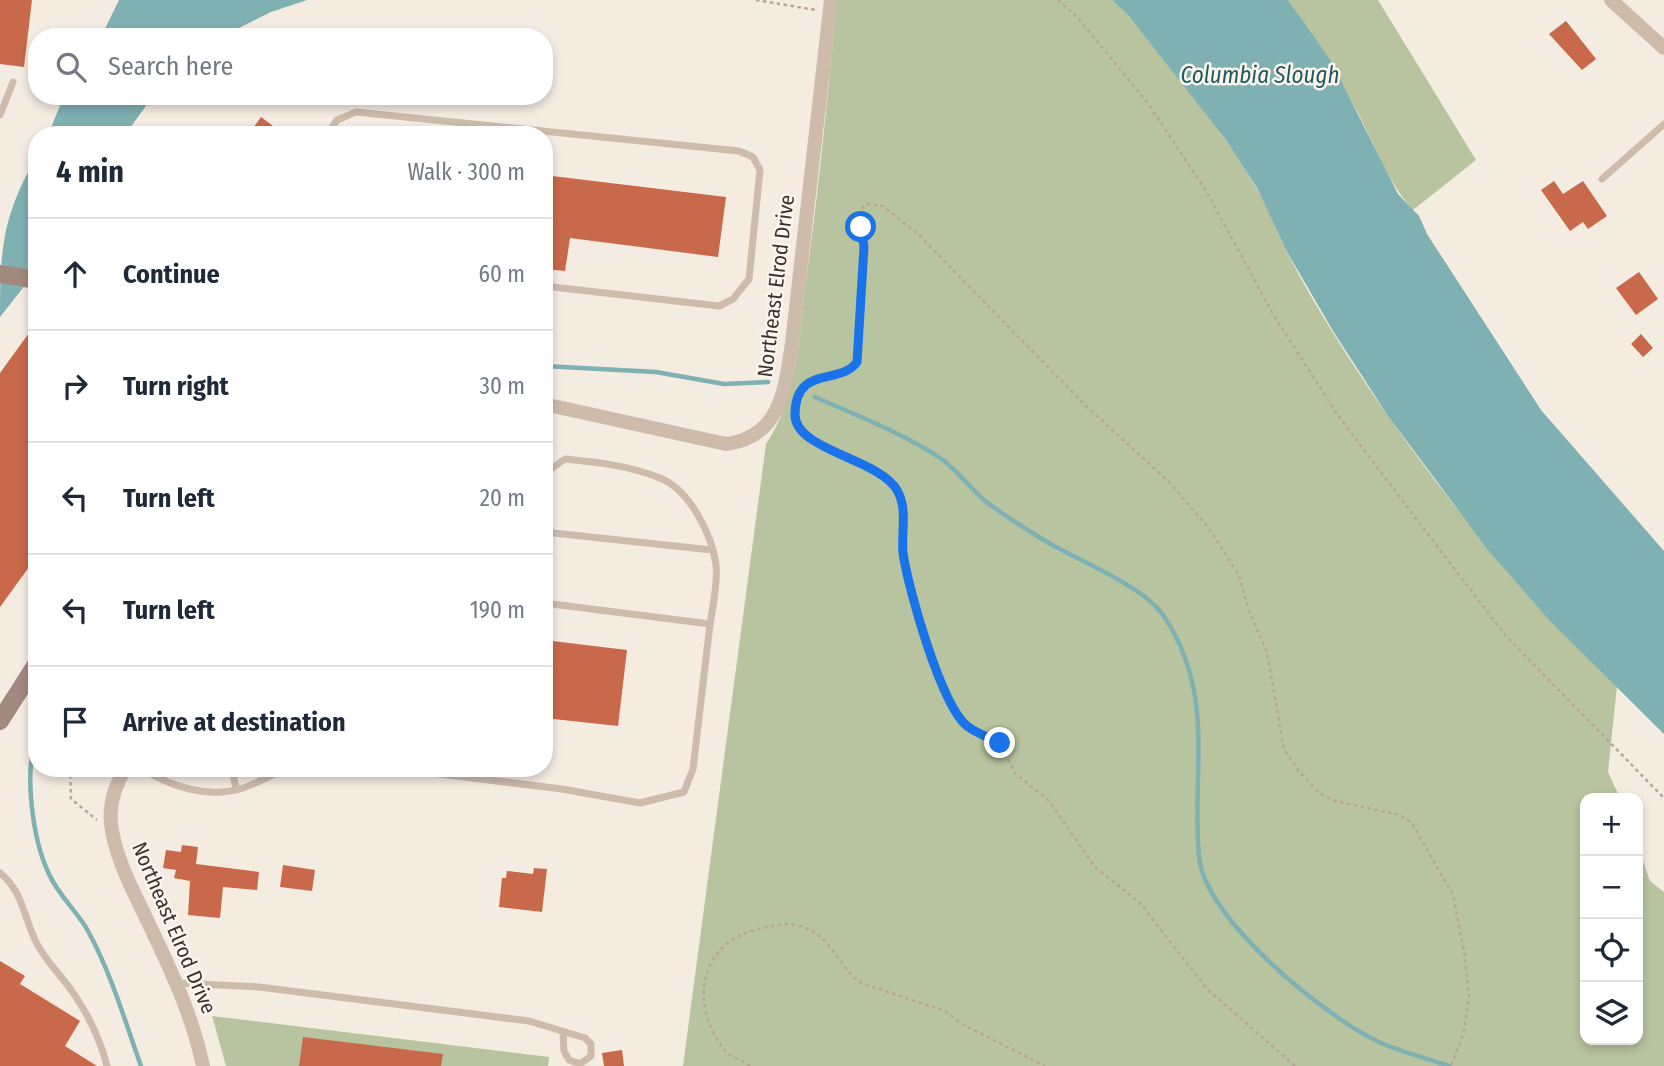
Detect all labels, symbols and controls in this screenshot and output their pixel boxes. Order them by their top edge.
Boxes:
search box [28,28,553,105]
icon: search [52,48,90,86]
text: Search here [108,51,233,82]
water label: Columbia Slough [1180,61,1340,89]
text: 4 min [56,154,124,190]
text: Walk · 300 m [408,158,525,186]
street label: Northeast Elrod Drive [752,193,800,379]
route start [845,211,876,242]
icon: ahead [56,255,94,293]
text: Continue [123,259,220,290]
text: 60 m [479,260,525,288]
icon: right [56,367,94,405]
text: Turn right [123,371,229,402]
text: 30 m [480,372,525,400]
icon: left [56,479,94,517]
text: Turn left [123,483,215,514]
text: 20 m [480,484,525,512]
icon: left [56,591,94,629]
text: Turn left [123,595,215,626]
text: 190 m [470,596,525,624]
icon: arrive [56,703,94,741]
text: Arrive at destination [123,707,346,738]
route end [984,727,1015,758]
map controls [1580,793,1643,1045]
button: + [1580,793,1643,856]
street label: Northeast Elrod Drive [126,838,222,1018]
button: − [1580,856,1643,919]
button: locate [1580,919,1643,982]
button: layers [1580,982,1643,1045]

